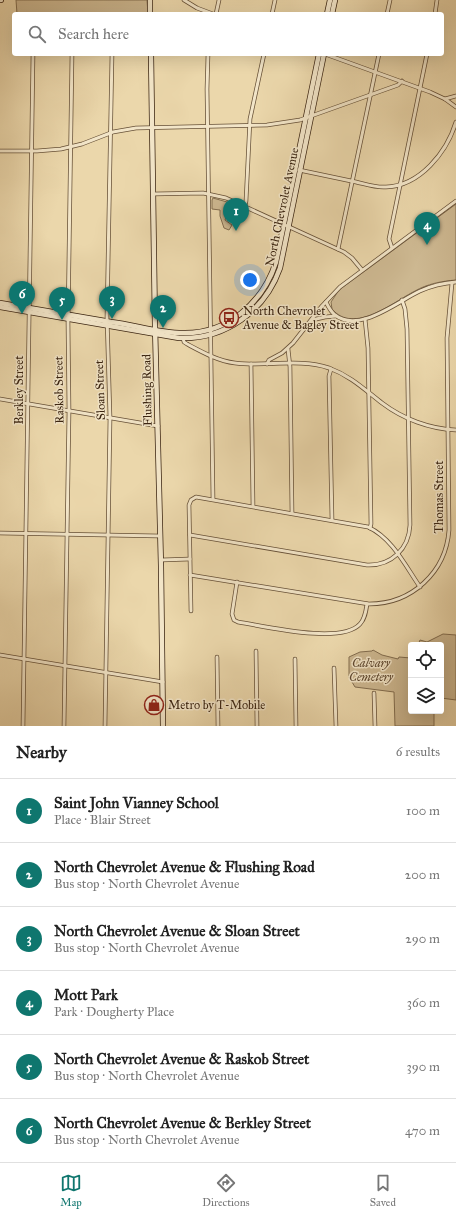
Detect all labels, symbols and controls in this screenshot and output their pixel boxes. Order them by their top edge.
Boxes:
search box [12,12,444,56]
icon: search [26,23,48,45]
text: Search here [58,25,129,43]
street label: North Chevrolet Avenue [263,146,301,268]
pin: 1 [223,198,249,231]
pin: 4 [414,212,440,245]
your location [240,270,260,290]
pin: 6 [9,281,35,314]
pin: 3 [99,286,125,319]
pin: 5 [49,287,75,320]
pin: 2 [150,295,176,328]
place label: North Chevrolet Avenue & Bagley Street [242,304,360,333]
bus stop icon: North Chevrolet Avenue & Bagley Street [218,307,240,329]
street label: Flushing Road [139,354,156,426]
street label: Berkley Street [12,355,26,425]
street label: Raskob Street [51,355,67,424]
street label: Sloan Street [92,359,108,420]
street label: Thomas Street [432,460,446,533]
map controls [408,642,444,714]
button: locate [408,642,444,678]
park label: Calvary Cemetery [349,656,394,684]
button: layers [408,678,444,714]
shop icon: Metro by T-Mobile [143,694,165,716]
place label: Metro by T-Mobile [168,698,265,712]
text: Nearby [16,742,67,763]
text: 6 results [396,744,440,760]
text: Saint John Vianney School [54,794,219,812]
text: 1 [26,803,32,819]
text: 100 m [406,803,440,819]
text: Place · Blair Street [54,812,151,828]
text: North Chevrolet Avenue & Flushing Road [54,858,315,876]
text: 2 [26,867,32,883]
text: 200 m [405,867,440,883]
text: Bus stop · North Chevrolet Avenue [54,876,239,892]
text: North Chevrolet Avenue & Sloan Street [54,922,300,940]
text: 3 [26,931,32,947]
text: 290 m [405,931,440,947]
text: Bus stop · North Chevrolet Avenue [54,940,239,956]
text: Mott Park [54,986,118,1004]
text: 4 [25,995,33,1011]
text: 360 m [407,995,440,1011]
text: Park · Dougherty Place [54,1004,174,1020]
text: North Chevrolet Avenue & Raskob Street [54,1050,309,1068]
text: 5 [26,1059,32,1075]
text: 390 m [407,1059,440,1075]
text: Bus stop · North Chevrolet Avenue [54,1068,239,1084]
text: North Chevrolet Avenue & Berkley Street [54,1114,311,1132]
text: 6 [26,1123,32,1139]
text: 470 m [405,1123,440,1139]
text: Bus stop · North Chevrolet Avenue [54,1132,239,1148]
tab: Map [60,1172,82,1209]
tab: Directions [202,1172,250,1209]
tab: Saved [370,1172,396,1209]

